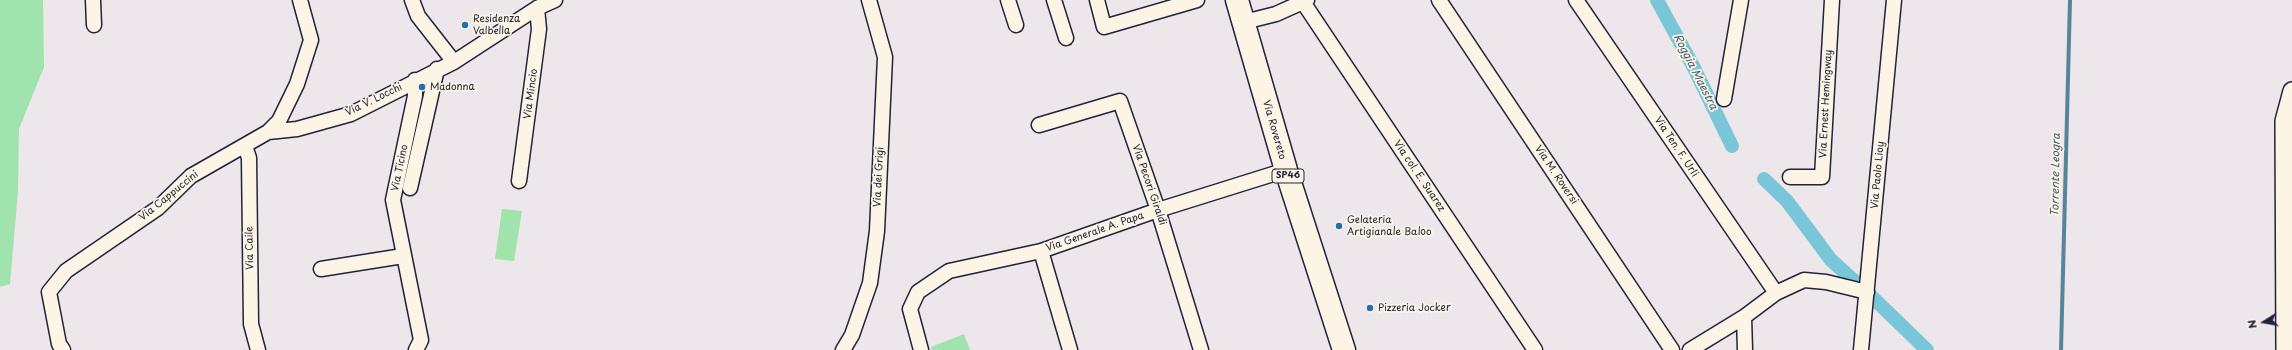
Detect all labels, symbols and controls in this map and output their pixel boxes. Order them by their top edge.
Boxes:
place label: Residenza Valbella [473,13,520,36]
marker: Residenza Valbella [460,20,470,30]
water label: Roggia Maestra [1670,32,1720,112]
street label: Via Ernest Hemingway [1817,49,1835,159]
street label: Via Mincio [522,68,540,120]
street label: Via V. Locchi [344,81,404,119]
place label: Madonna [430,81,475,93]
marker: Madonna [417,82,427,92]
street label: Via Rovereto [1260,99,1288,161]
street label: Via Ten. F. Urli [1651,115,1701,179]
water label: Torrente Leogra [2049,133,2063,217]
street label: Via col. E. Suarez [1391,138,1447,214]
street label: Via Paolo Lioy [1869,141,1887,209]
street label: Via Ticino [389,143,411,193]
street label: Via Pecori Giraldi [1130,143,1168,227]
street label: Via M. Roversi [1532,143,1580,207]
street label: Via dei Grigi [871,147,887,207]
street label: Via Cappuccini [137,169,201,223]
road number: SP46 [1272,169,1304,183]
street label: Via Generale A. Papa [1044,210,1146,254]
place label: Gelateria Artigianale Baloo [1347,214,1432,238]
marker: Gelateria Artigianale Baloo [1334,221,1344,231]
street label: Via Caile [244,226,256,270]
place label: Pizzeria Jocker [1378,302,1451,314]
north arrow [2244,302,2284,342]
marker: Pizzeria Jocker [1365,303,1375,313]
text: N [2243,318,2261,330]

